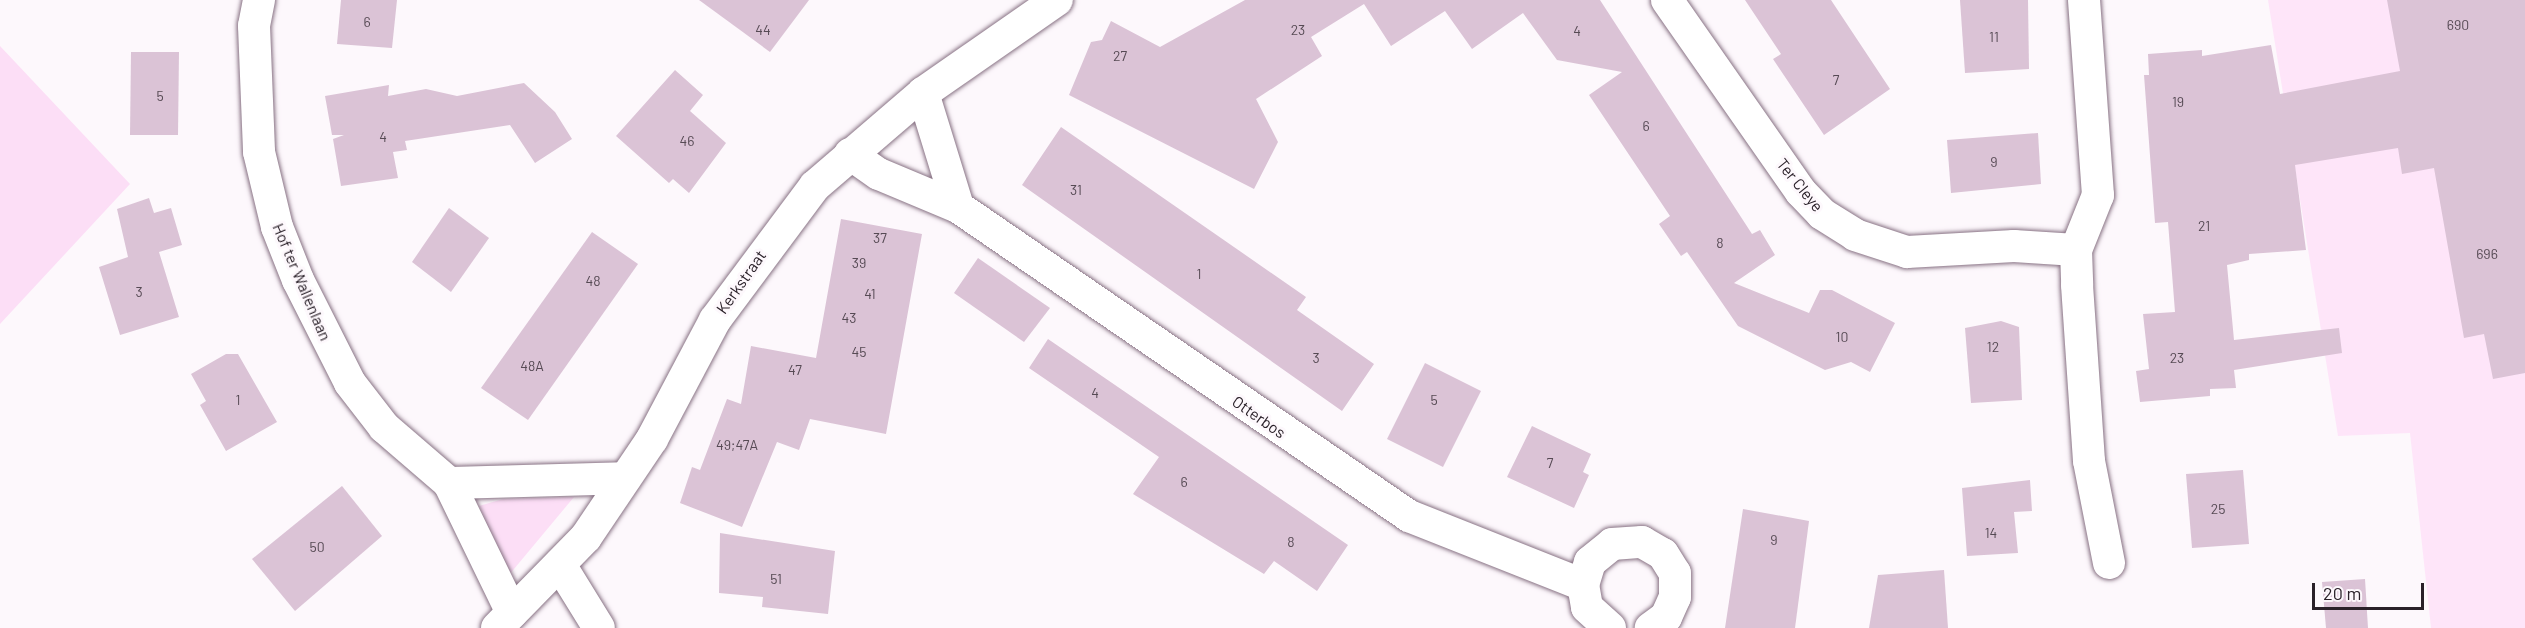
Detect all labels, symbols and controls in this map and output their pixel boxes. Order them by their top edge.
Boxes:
house number: 6 [363,14,371,30]
house number: 690 [2447,17,2469,33]
house number: 44 [755,22,771,38]
house number: 23 [1291,22,1305,38]
house number: 4 [1573,23,1581,39]
house number: 11 [1989,29,1999,45]
house number: 27 [1113,48,1127,64]
house number: 7 [1833,72,1839,88]
house number: 5 [156,88,164,104]
house number: 19 [2172,94,2184,110]
house number: 6 [1642,118,1650,134]
house number: 4 [379,129,387,145]
house number: 46 [680,133,694,149]
house number: 9 [1990,154,1998,170]
street label: Ter Cleye [1773,155,1827,215]
house number: 31 [1070,182,1082,198]
house number: 21 [2198,218,2210,234]
street label: Hof ter Wallenlaan [269,220,335,344]
house number: 37 [873,230,887,246]
house number: 8 [1716,235,1724,251]
street label: Kerkstraat [712,246,770,318]
house number: 696 [2476,246,2498,262]
house number: 39 [852,255,866,271]
house number: 1 [1197,266,1201,282]
house number: 48 [585,273,601,289]
house number: 3 [135,284,143,300]
house number: 41 [864,286,876,302]
house number: 43 [842,310,856,326]
house number: 10 [1836,329,1848,345]
house number: 12 [1987,339,1999,355]
house number: 45 [852,344,866,360]
house number: 3 [1312,350,1320,366]
house number: 23 [2170,350,2184,366]
house number: 48A [520,358,544,374]
house number: 47 [788,362,802,378]
house number: 4 [1091,385,1099,401]
house number: 1 [236,392,240,408]
street label: Otterbos [1229,392,1289,442]
house number: 5 [1430,392,1438,408]
house number: 49;47A [716,437,758,453]
house number: 7 [1547,455,1553,471]
house number: 6 [1180,474,1188,490]
house number: 25 [2211,501,2225,517]
house number: 14 [1985,525,1997,541]
house number: 9 [1770,532,1778,548]
house number: 8 [1287,534,1295,550]
house number: 50 [309,539,325,555]
house number: 51 [770,571,782,587]
scale bar [2315,571,2428,609]
text: 20 m [2323,582,2361,604]

